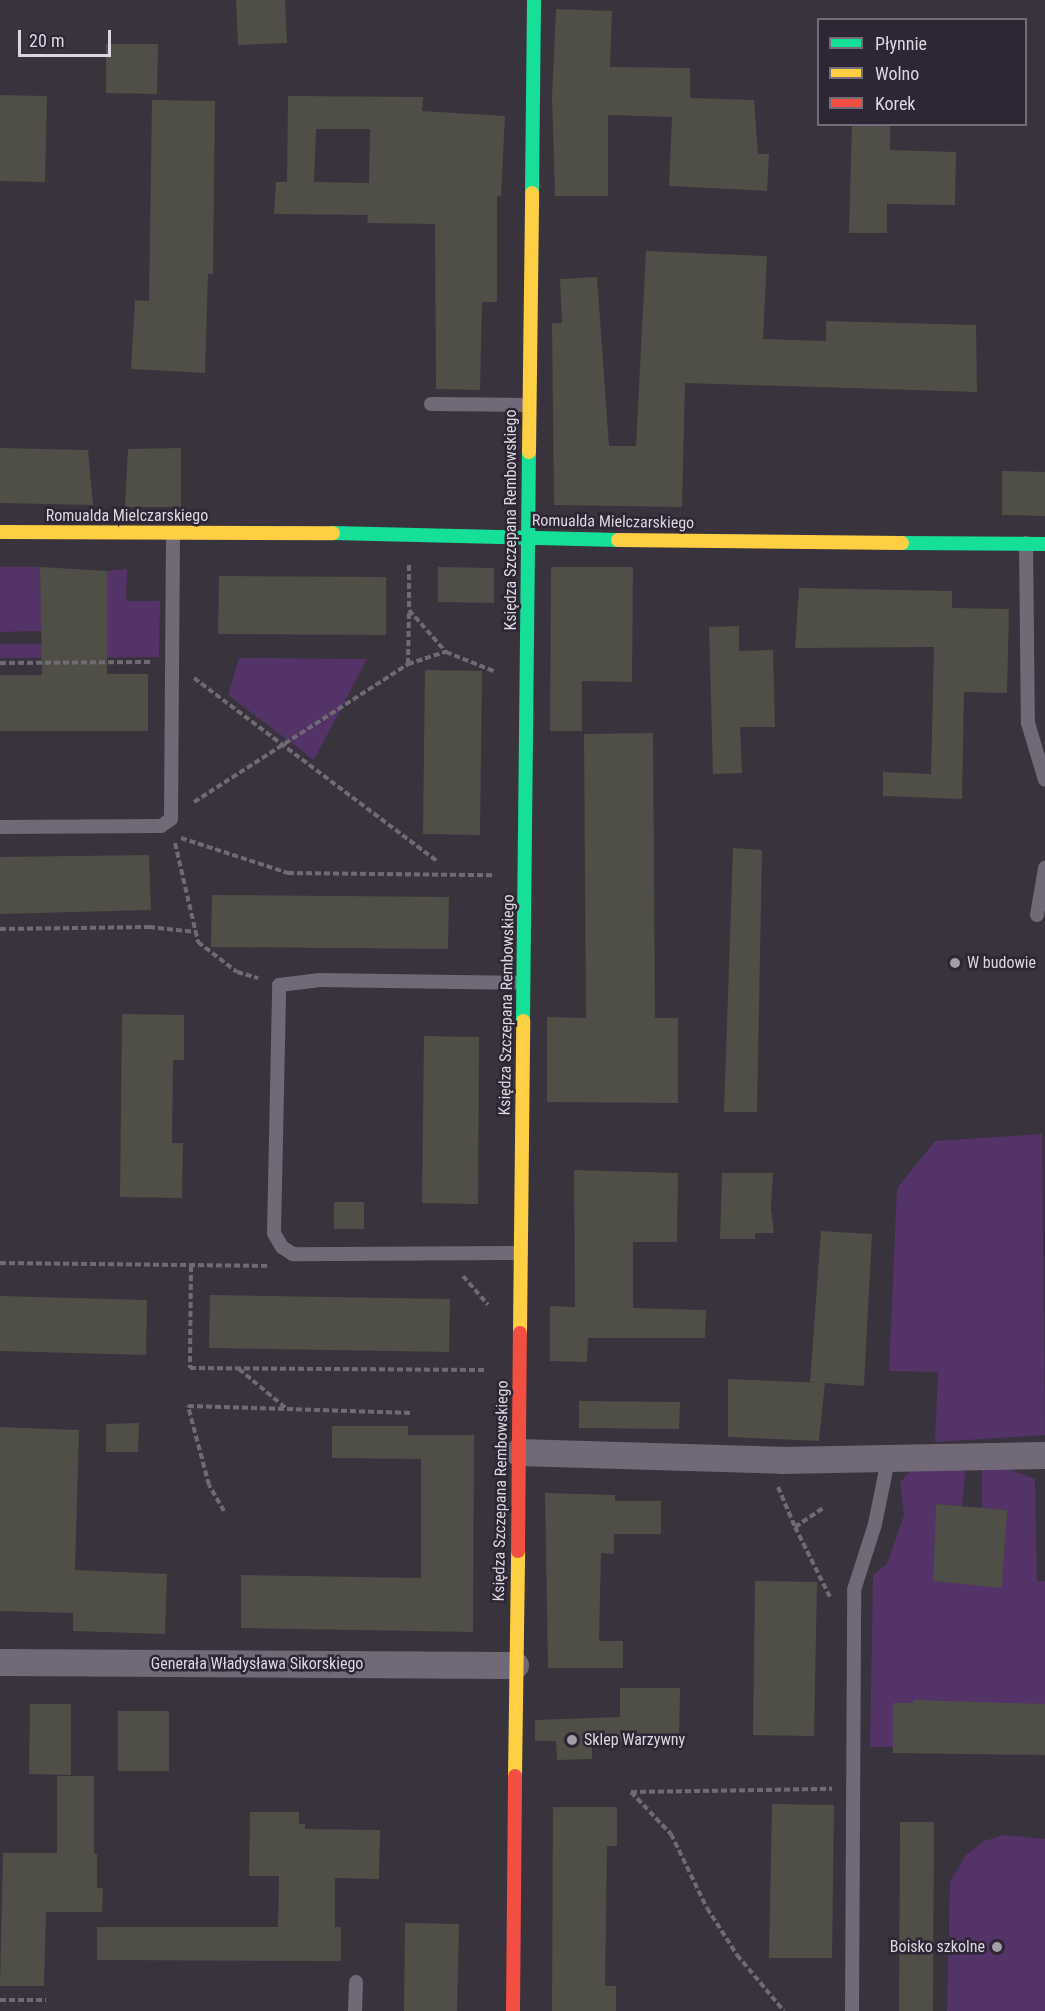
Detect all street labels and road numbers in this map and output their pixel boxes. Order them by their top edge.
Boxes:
street label: Księdza Szczepana Rembowskiego [501,409,521,631]
street label: Romualda Mielczarskiego [46,506,208,526]
street label: Romualda Mielczarskiego [532,511,694,533]
street label: Księdza Szczepana Rembowskiego [495,894,519,1116]
street label: Księdza Szczepana Rembowskiego [489,1380,513,1602]
street label: Generała Władysława Sikorskiego [151,1654,363,1674]

